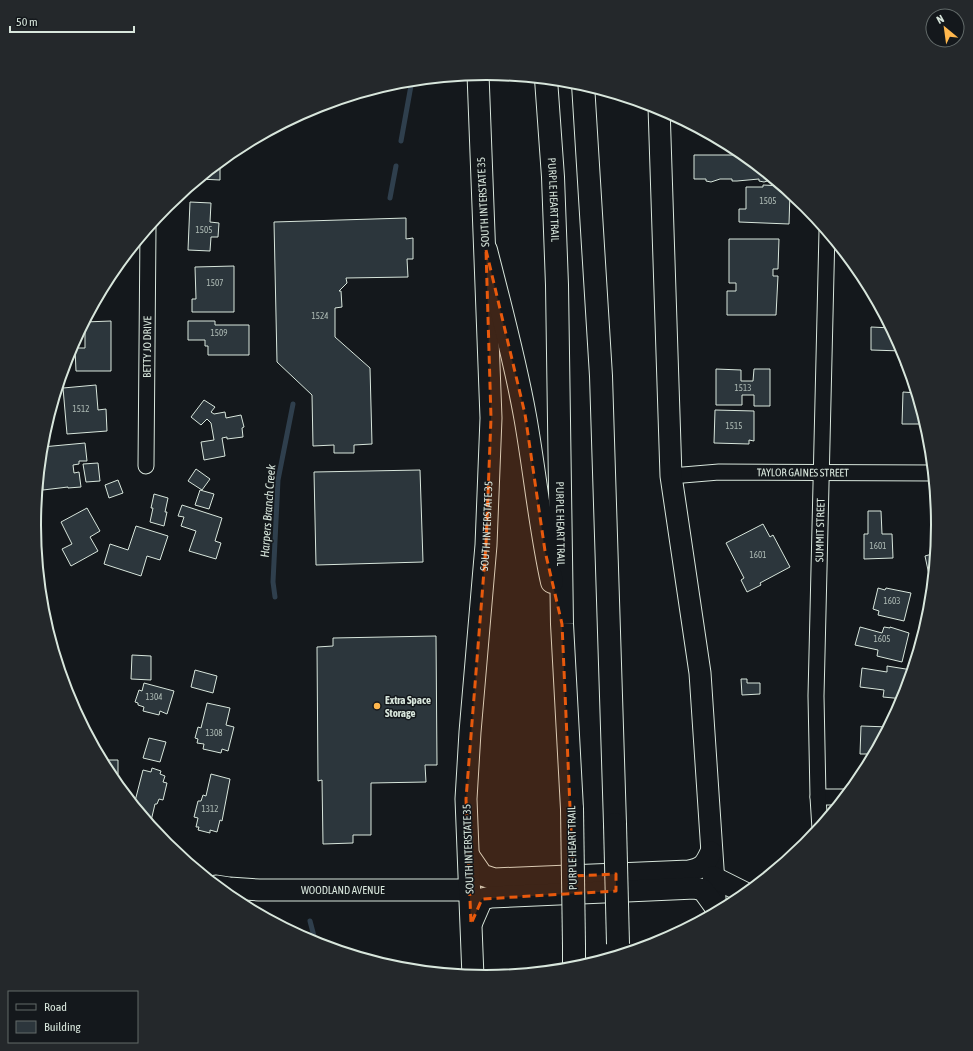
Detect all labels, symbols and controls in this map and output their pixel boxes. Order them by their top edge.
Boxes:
scale bar [10,8,134,34]
north arrow [925,8,965,48]
text: N [934,12,946,26]
text: 50 m [16,15,38,29]
street label: SOUTH INTERSTATE 35 [475,157,491,247]
street label: PURPLE HEART TRAIL [546,157,561,243]
house number: 1505 [760,196,776,206]
house number: 1505 [196,225,212,235]
house number: 1507 [207,278,223,288]
house number: 1524 [312,311,328,321]
street label: BETTY JO DRIVE [141,316,153,378]
house number: 1509 [211,328,227,338]
house number: 1513 [735,383,751,393]
house number: 1512 [73,404,89,414]
house number: 1515 [726,421,742,431]
water label: Harpers Branch Creek [258,463,278,558]
street label: TAYLOR GAINES STREET [757,466,849,479]
street label: SOUTH INTERSTATE 35 [478,481,495,571]
street label: PURPLE HEART TRAIL [554,481,567,567]
street label: SUMMIT STREET [813,498,827,562]
house number: 1601 [870,541,886,551]
house number: 1601 [750,550,766,560]
house number: 1603 [884,596,900,606]
house number: 1605 [874,634,890,644]
house number: 1304 [146,692,162,702]
place label: Extra Space Storage [385,694,431,719]
marker: Extra Space Storage [372,701,382,711]
house number: 1308 [206,728,222,738]
house number: 1312 [202,804,218,814]
street label: SOUTH INTERSTATE 35 [460,804,476,894]
street label: PURPLE HEART TRAIL [565,805,579,890]
street label: WOODLAND AVENUE [301,884,385,896]
legend [8,991,138,1043]
text: Road [44,1000,67,1014]
text: Building [44,1020,82,1034]

